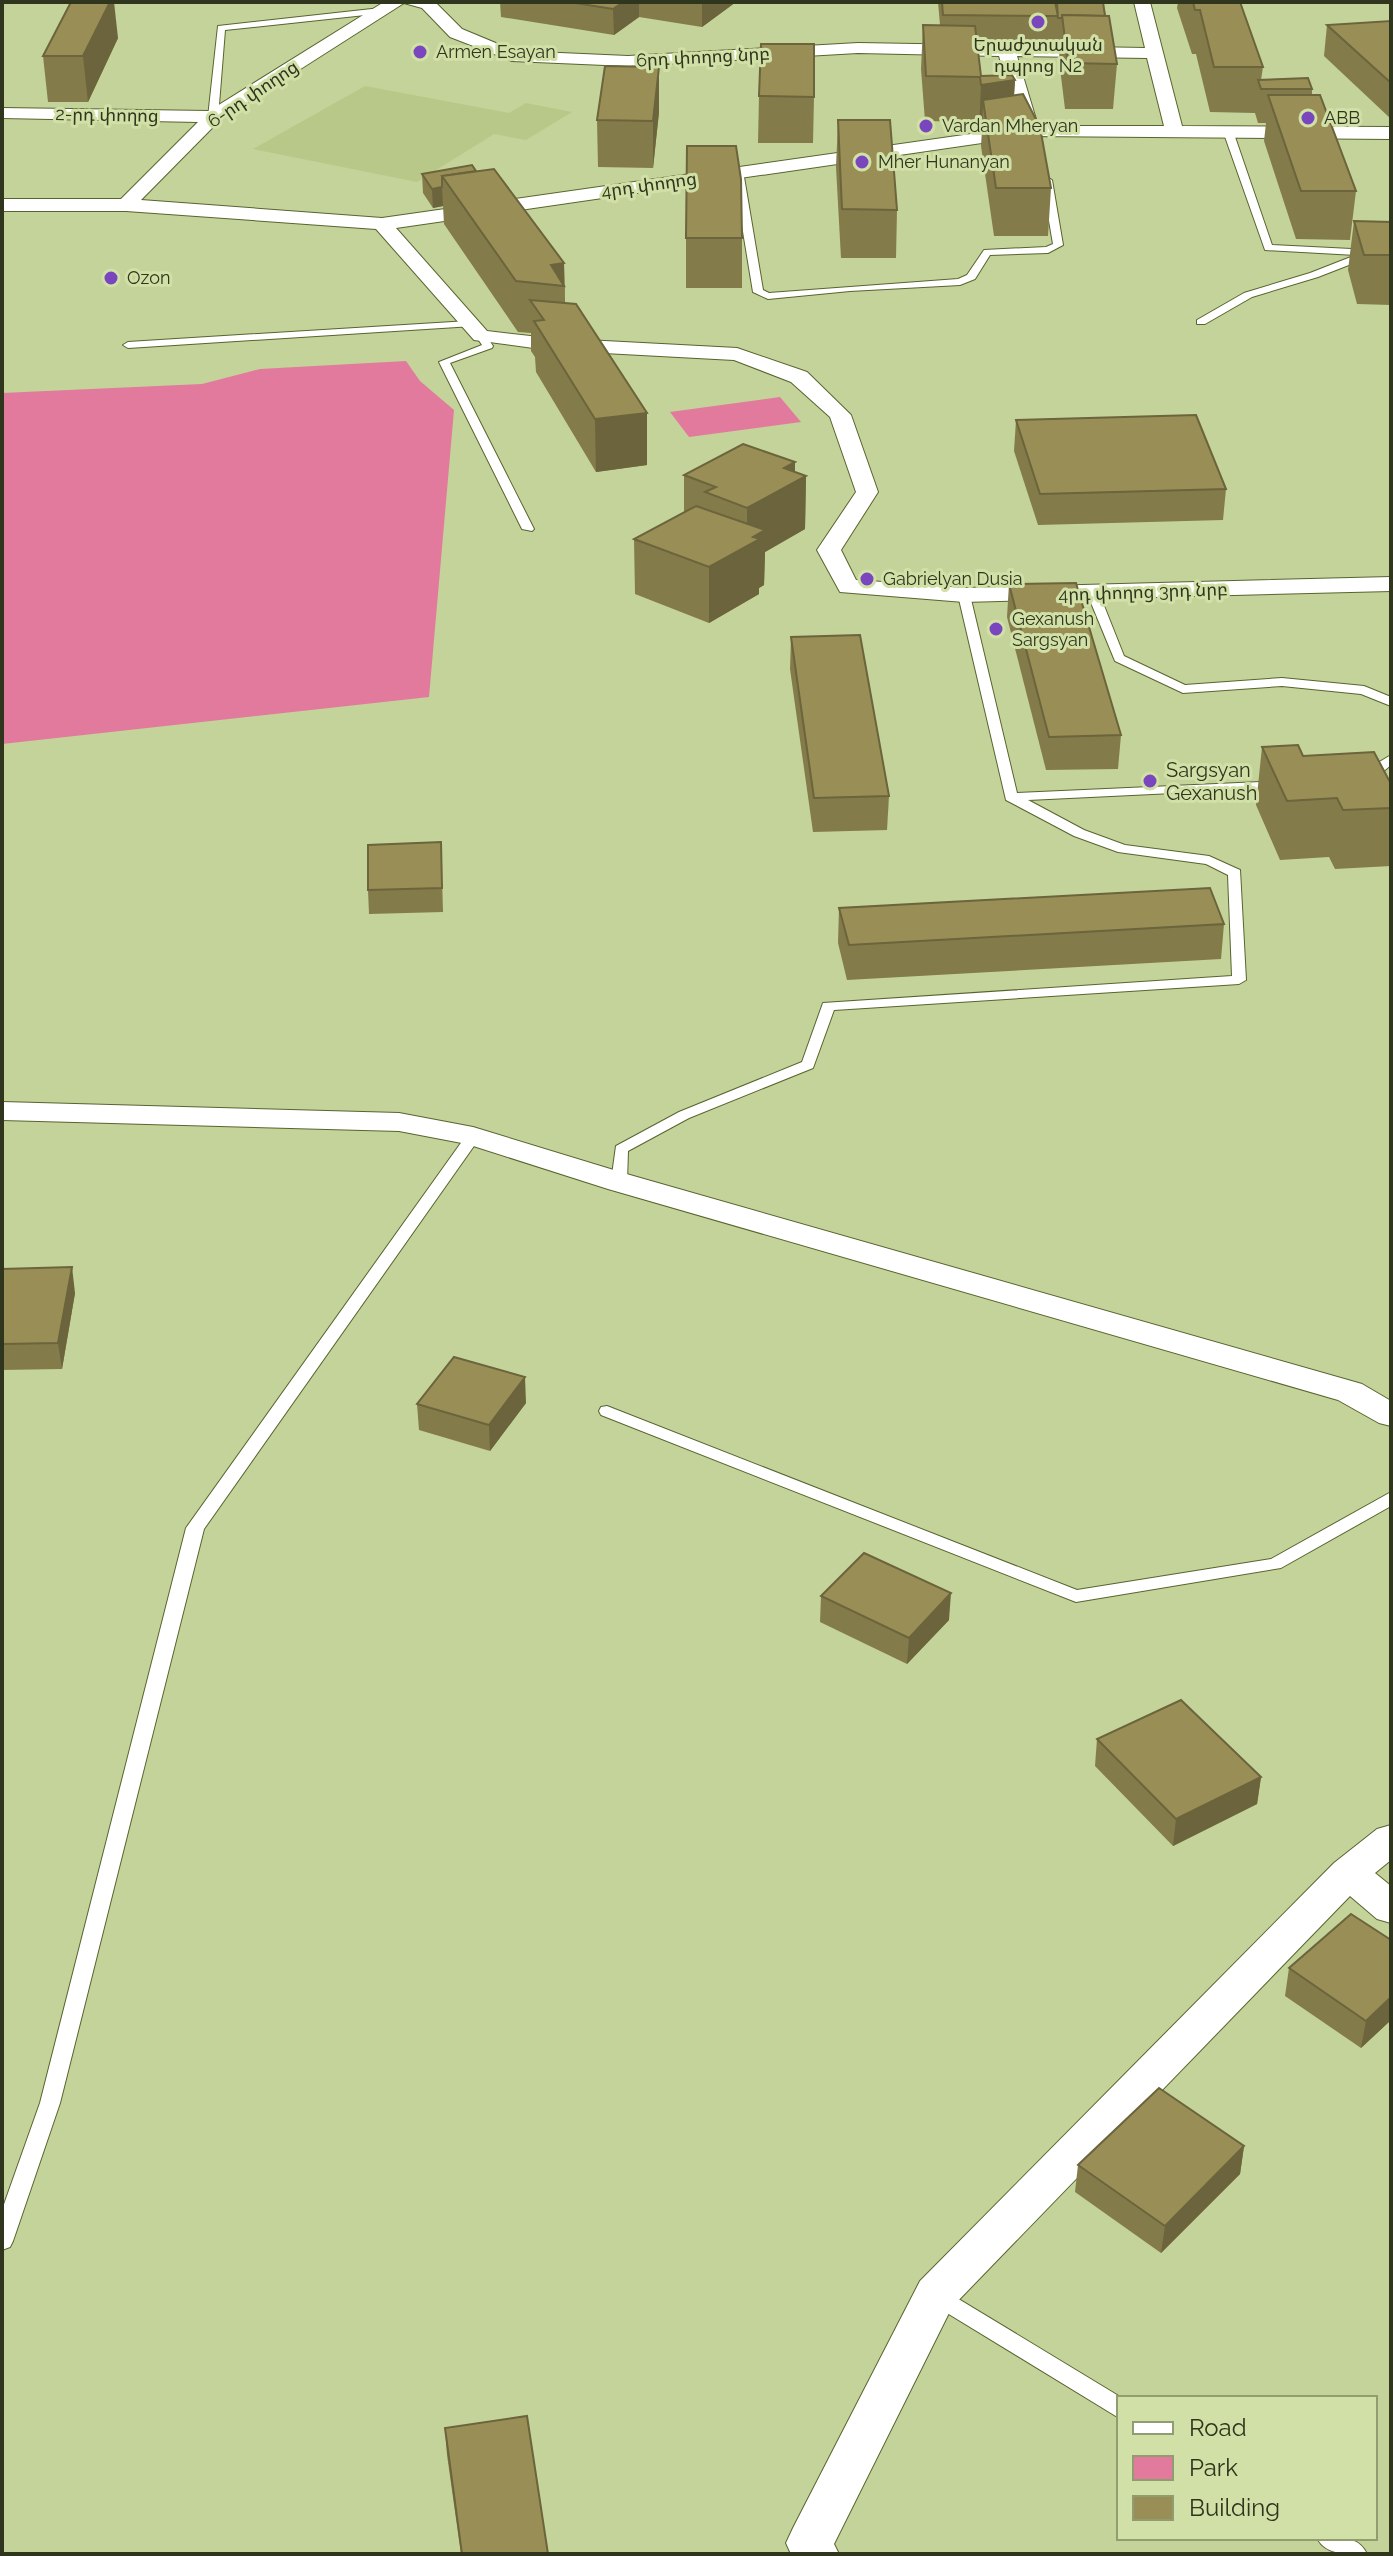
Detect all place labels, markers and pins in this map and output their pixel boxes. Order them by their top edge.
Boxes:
marker: Երաժշտական դպրոց N2 [1029,13,1047,31]
place label: Երաժշտական դպրոց N2 [973,34,1103,76]
place label: Armen Esayan [436,41,556,62]
marker: Armen Esayan [411,43,429,61]
place label: ABB [1324,107,1360,128]
marker: ABB [1299,109,1317,127]
place label: Vardan Mheryan [942,115,1078,136]
marker: Vardan Mheryan [917,117,935,135]
place label: Mher Hunanyan [878,151,1010,172]
marker: Mher Hunanyan [853,153,871,171]
place label: Ozon [127,267,170,288]
marker: Ozon [102,269,120,287]
place label: Gabrielyan Dusia [883,568,1023,589]
marker: Gabrielyan Dusia [858,570,876,588]
place label: Gexanush Sargsyan [1012,608,1094,650]
marker: Gexanush Sargsyan [987,620,1005,638]
place label: Sargsyan Gexanush [1166,758,1257,805]
marker: Sargsyan Gexanush [1141,772,1159,790]

